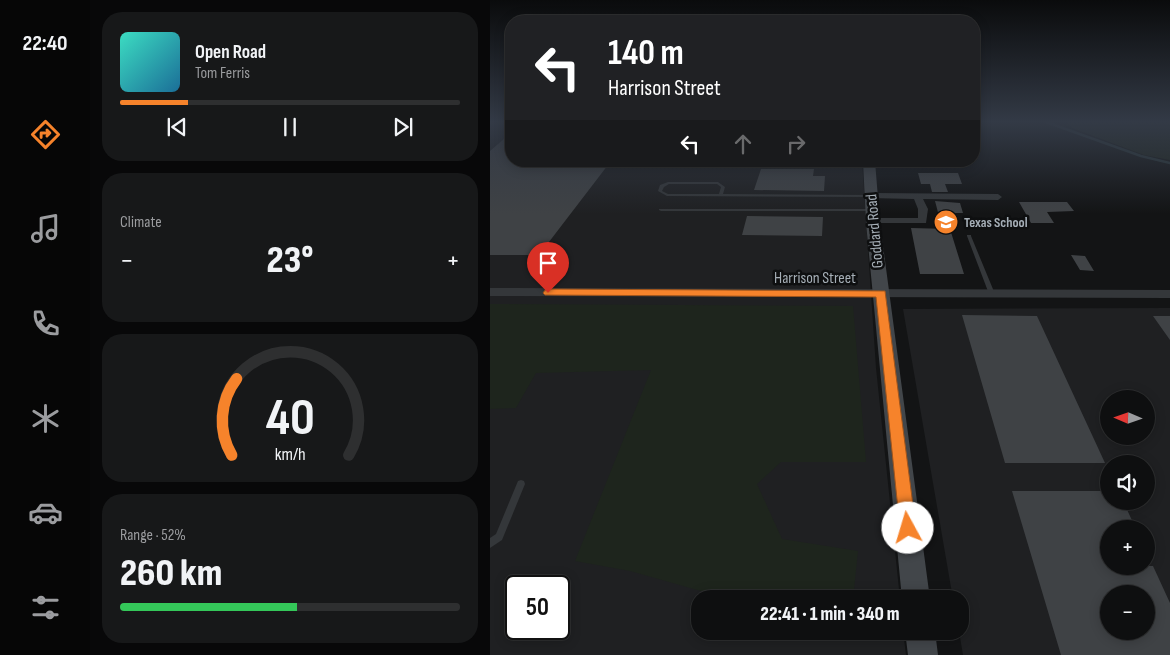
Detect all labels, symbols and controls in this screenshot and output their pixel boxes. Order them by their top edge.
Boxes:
text: 22:40 [23,30,67,57]
text: 140 m [608,32,684,75]
icon: left [525,35,590,100]
text: Open Road [195,41,266,64]
text: Tom Ferris [195,64,250,83]
text: Harrison Street [608,75,721,102]
icon: previous [163,113,191,141]
icon: pause [276,113,304,141]
icon: next [389,113,417,141]
icon: directions [28,117,63,152]
icon: left [676,130,704,158]
icon: ahead [729,130,757,158]
icon: right [782,130,810,158]
street label: Goddard Road [862,193,888,269]
school or university icon: Texas School [933,209,959,235]
icon: music [28,211,63,246]
text: Climate [120,213,162,232]
place label: Texas School [964,214,1028,231]
text: 23° [267,238,313,283]
pin [527,242,569,293]
text: − [120,244,134,277]
text: + [446,244,460,277]
icon: arrive [534,249,562,277]
street label: Harrison Street [774,269,856,288]
icon: phone [28,306,63,341]
text: 40 [266,387,314,450]
north arrow [1100,390,1155,445]
map controls [1100,390,1155,640]
icon: climate [28,401,63,436]
text: km/h [275,444,305,465]
button: sound [1100,455,1155,510]
icon: car [28,495,63,530]
position arrow [881,501,933,553]
button: + [1100,520,1155,575]
text: Range · 52% [120,526,186,545]
text: 260 km [120,551,222,596]
speed limit sign: 50 [505,575,570,640]
button: − [1100,585,1155,640]
icon: filters [28,590,63,625]
text: 22:41 · 1 min · 340 m [760,603,900,626]

